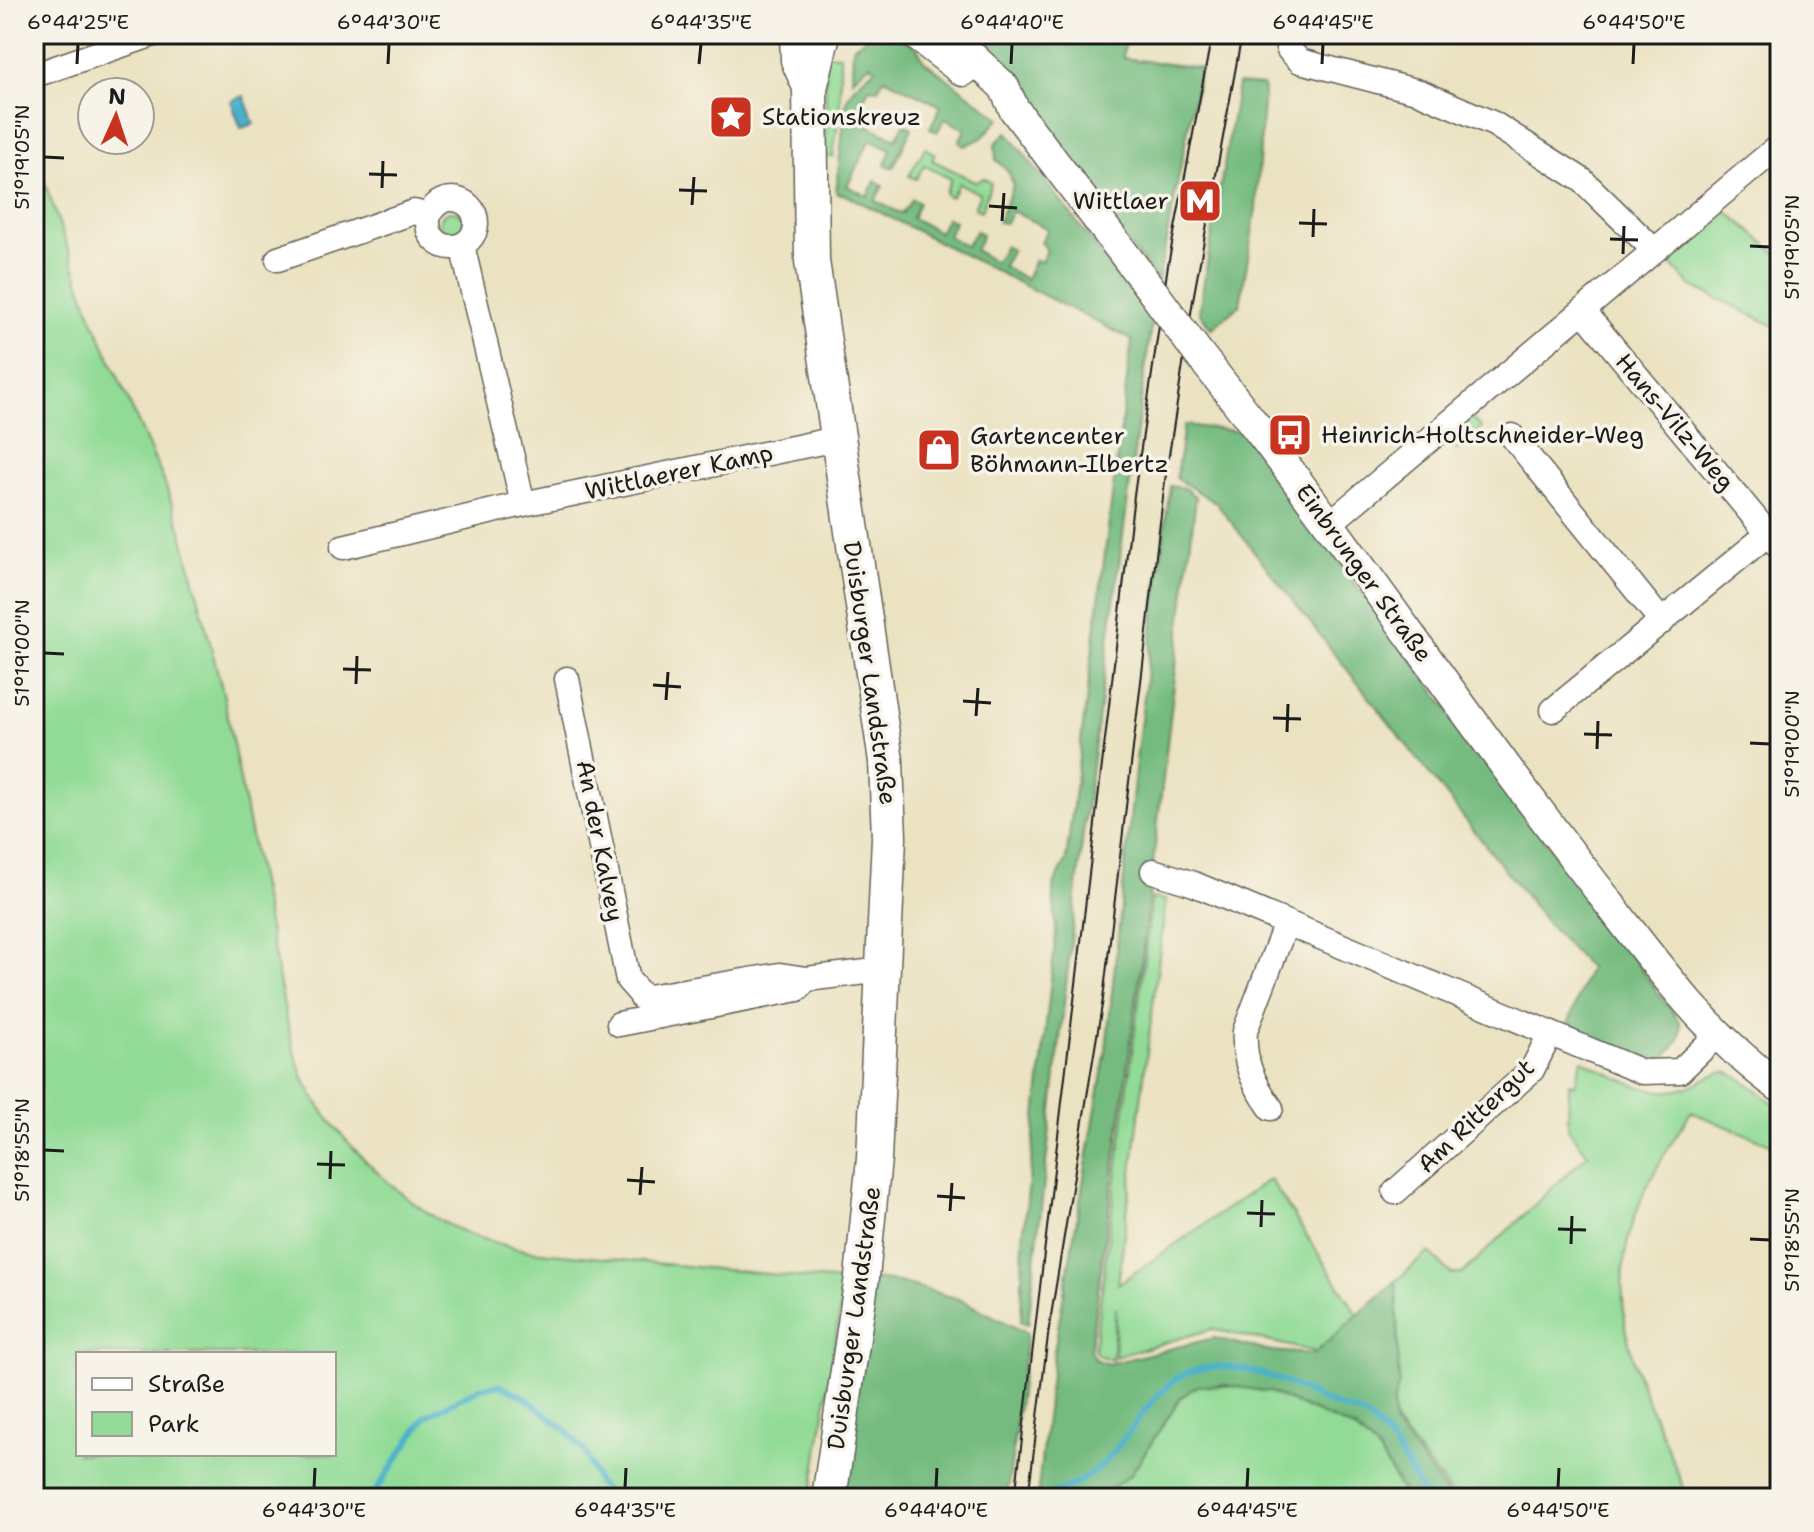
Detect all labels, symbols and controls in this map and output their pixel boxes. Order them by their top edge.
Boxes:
text: 6°44'25"E [27,9,129,35]
text: 6°44'30"E [337,9,441,35]
text: 6°44'35"E [650,9,752,35]
text: 6°44'40"E [960,9,1064,35]
text: 6°44'45"E [1272,9,1374,35]
text: 6°44'50"E [1582,9,1686,35]
north arrow [76,76,156,156]
text: N [108,82,126,111]
place icon: Stationskreuz [707,93,755,141]
place label: Stationskreuz [762,101,921,133]
text: 51°19'05"N [9,104,35,210]
metro station icon: Wittlaer [1176,177,1224,225]
place label: Wittlaer [1073,185,1169,217]
text: 51°19'05"N [1779,194,1805,300]
street label: Hans-Vilz-Weg [1608,347,1742,497]
bus stop icon: Heinrich-Holtschneider-Weg [1266,411,1314,459]
place label: Heinrich-Holtschneider-Weg [1321,419,1644,451]
place label: Gartencenter Böhmann-Ilbertz [970,420,1169,480]
shop icon: Gartencenter Böhmann-Ilbertz [915,426,963,474]
street label: Wittlaerer Kamp [582,436,776,508]
street label: Einbrunger Straße [1288,477,1440,669]
street label: Duisburger Landstraße [836,539,904,807]
text: 51°19'00"N [9,599,35,707]
text: 51°19'00"N [1779,690,1805,798]
street label: An der Kalvey [569,757,631,925]
street label: Am Rittergut [1411,1052,1541,1180]
text: 51°18'55"N [9,1098,35,1202]
street label: Duisburger Landstraße [820,1184,888,1452]
text: 51°18'55"N [1779,1188,1805,1292]
legend [76,1352,336,1456]
text: Straße [148,1368,225,1400]
text: Park [148,1408,200,1440]
text: 6°44'30"E [262,1497,366,1523]
text: 6°44'35"E [574,1497,676,1523]
text: 6°44'40"E [884,1497,988,1523]
text: 6°44'45"E [1196,1497,1298,1523]
text: 6°44'50"E [1506,1497,1610,1523]

